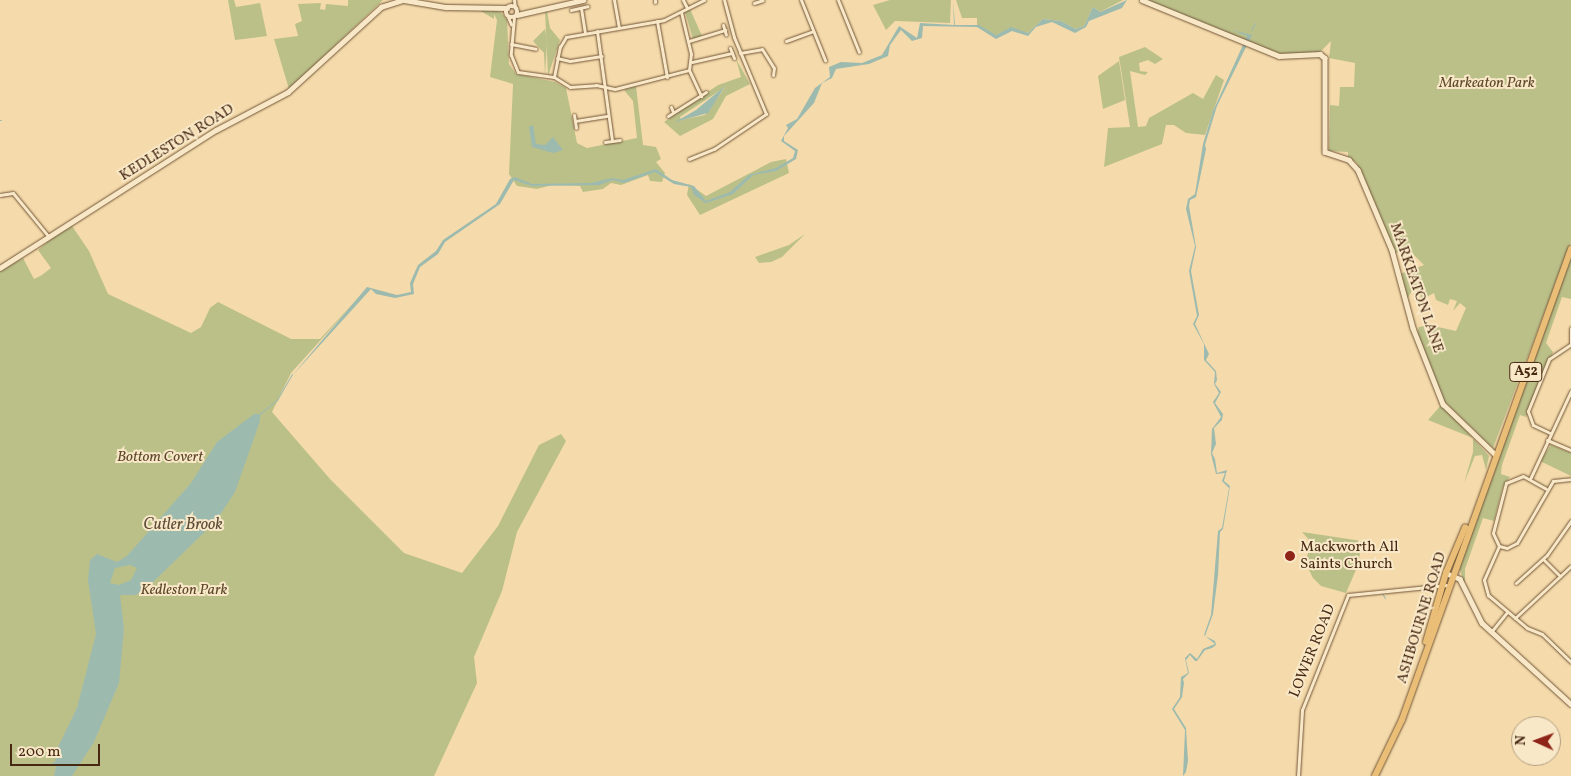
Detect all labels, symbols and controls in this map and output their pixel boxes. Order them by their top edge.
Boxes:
park label: Markeaton Park [1439,75,1535,93]
street label: KEDLESTON ROAD [117,101,237,185]
street label: MARKEATON LANE [1385,221,1447,355]
road number: A52 [1508,361,1544,384]
park label: Bottom Covert [117,449,203,467]
water label: Cutler Brook [143,515,223,535]
place label: Mackworth All Saints Church [1300,538,1398,573]
marker: Mackworth All Saints Church [1284,550,1296,562]
street label: ASHBOURNE ROAD [1393,550,1451,686]
park label: Kedleston Park [140,582,228,600]
street label: LOWER ROAD [1286,602,1340,700]
north arrow [1511,716,1561,766]
scale bar [12,734,102,766]
text: N [1512,735,1531,746]
text: 200 m [18,742,61,763]

